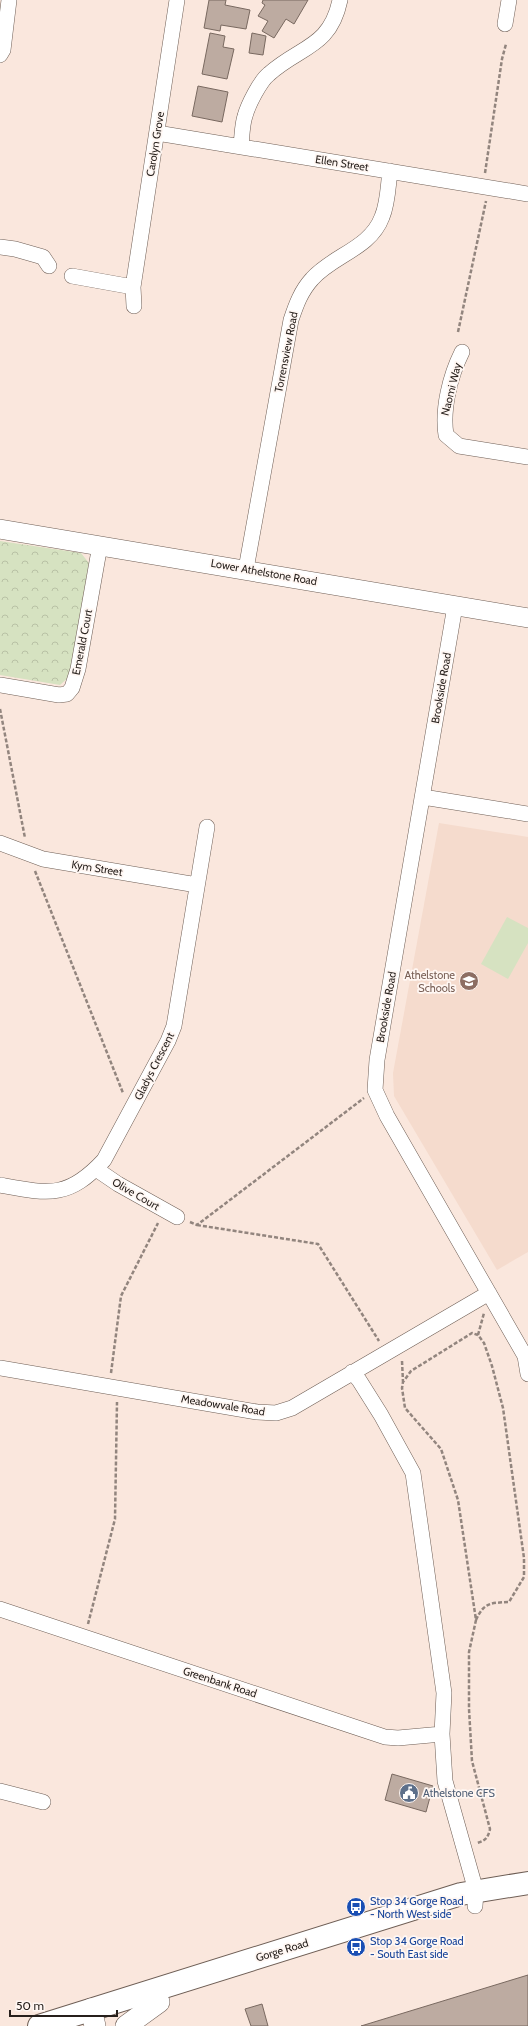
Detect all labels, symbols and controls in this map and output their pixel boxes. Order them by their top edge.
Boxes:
street label: Carolyn Grove [143,110,167,178]
street label: Ellen Street [314,152,370,174]
street label: Torrensview Road [271,310,301,394]
street label: Naomi Way [438,361,464,417]
street label: Lower Athelstone Road [210,556,318,588]
street label: Emerald Court [69,608,95,676]
street label: Brookside Road [428,651,454,725]
street label: Kym Street [70,857,124,879]
place label: Athelstone Schools [405,968,455,995]
street label: Brookside Road [373,970,399,1044]
school or university icon: Athelstone Schools [458,970,480,992]
street label: Gladys Crescent [131,1029,177,1102]
street label: Olive Court [110,1175,162,1213]
street label: Meadowvale Road [180,1391,266,1419]
street label: Greenbank Road [181,1663,259,1701]
public building icon: Athelstone CFS [398,1782,420,1804]
place label: Athelstone CFS [423,1786,495,1800]
place label: Stop 34 Gorge Road - North West side [370,1894,464,1921]
bus stop icon: Stop 34 Gorge Road - North West side [345,1896,367,1918]
place label: Stop 34 Gorge Road - South East side [370,1934,464,1961]
street label: Gorge Road [254,1935,310,1965]
bus stop icon: Stop 34 Gorge Road - South East side [345,1936,367,1958]
scale bar [10,1992,117,2018]
text: 50 m [16,1998,44,2013]

